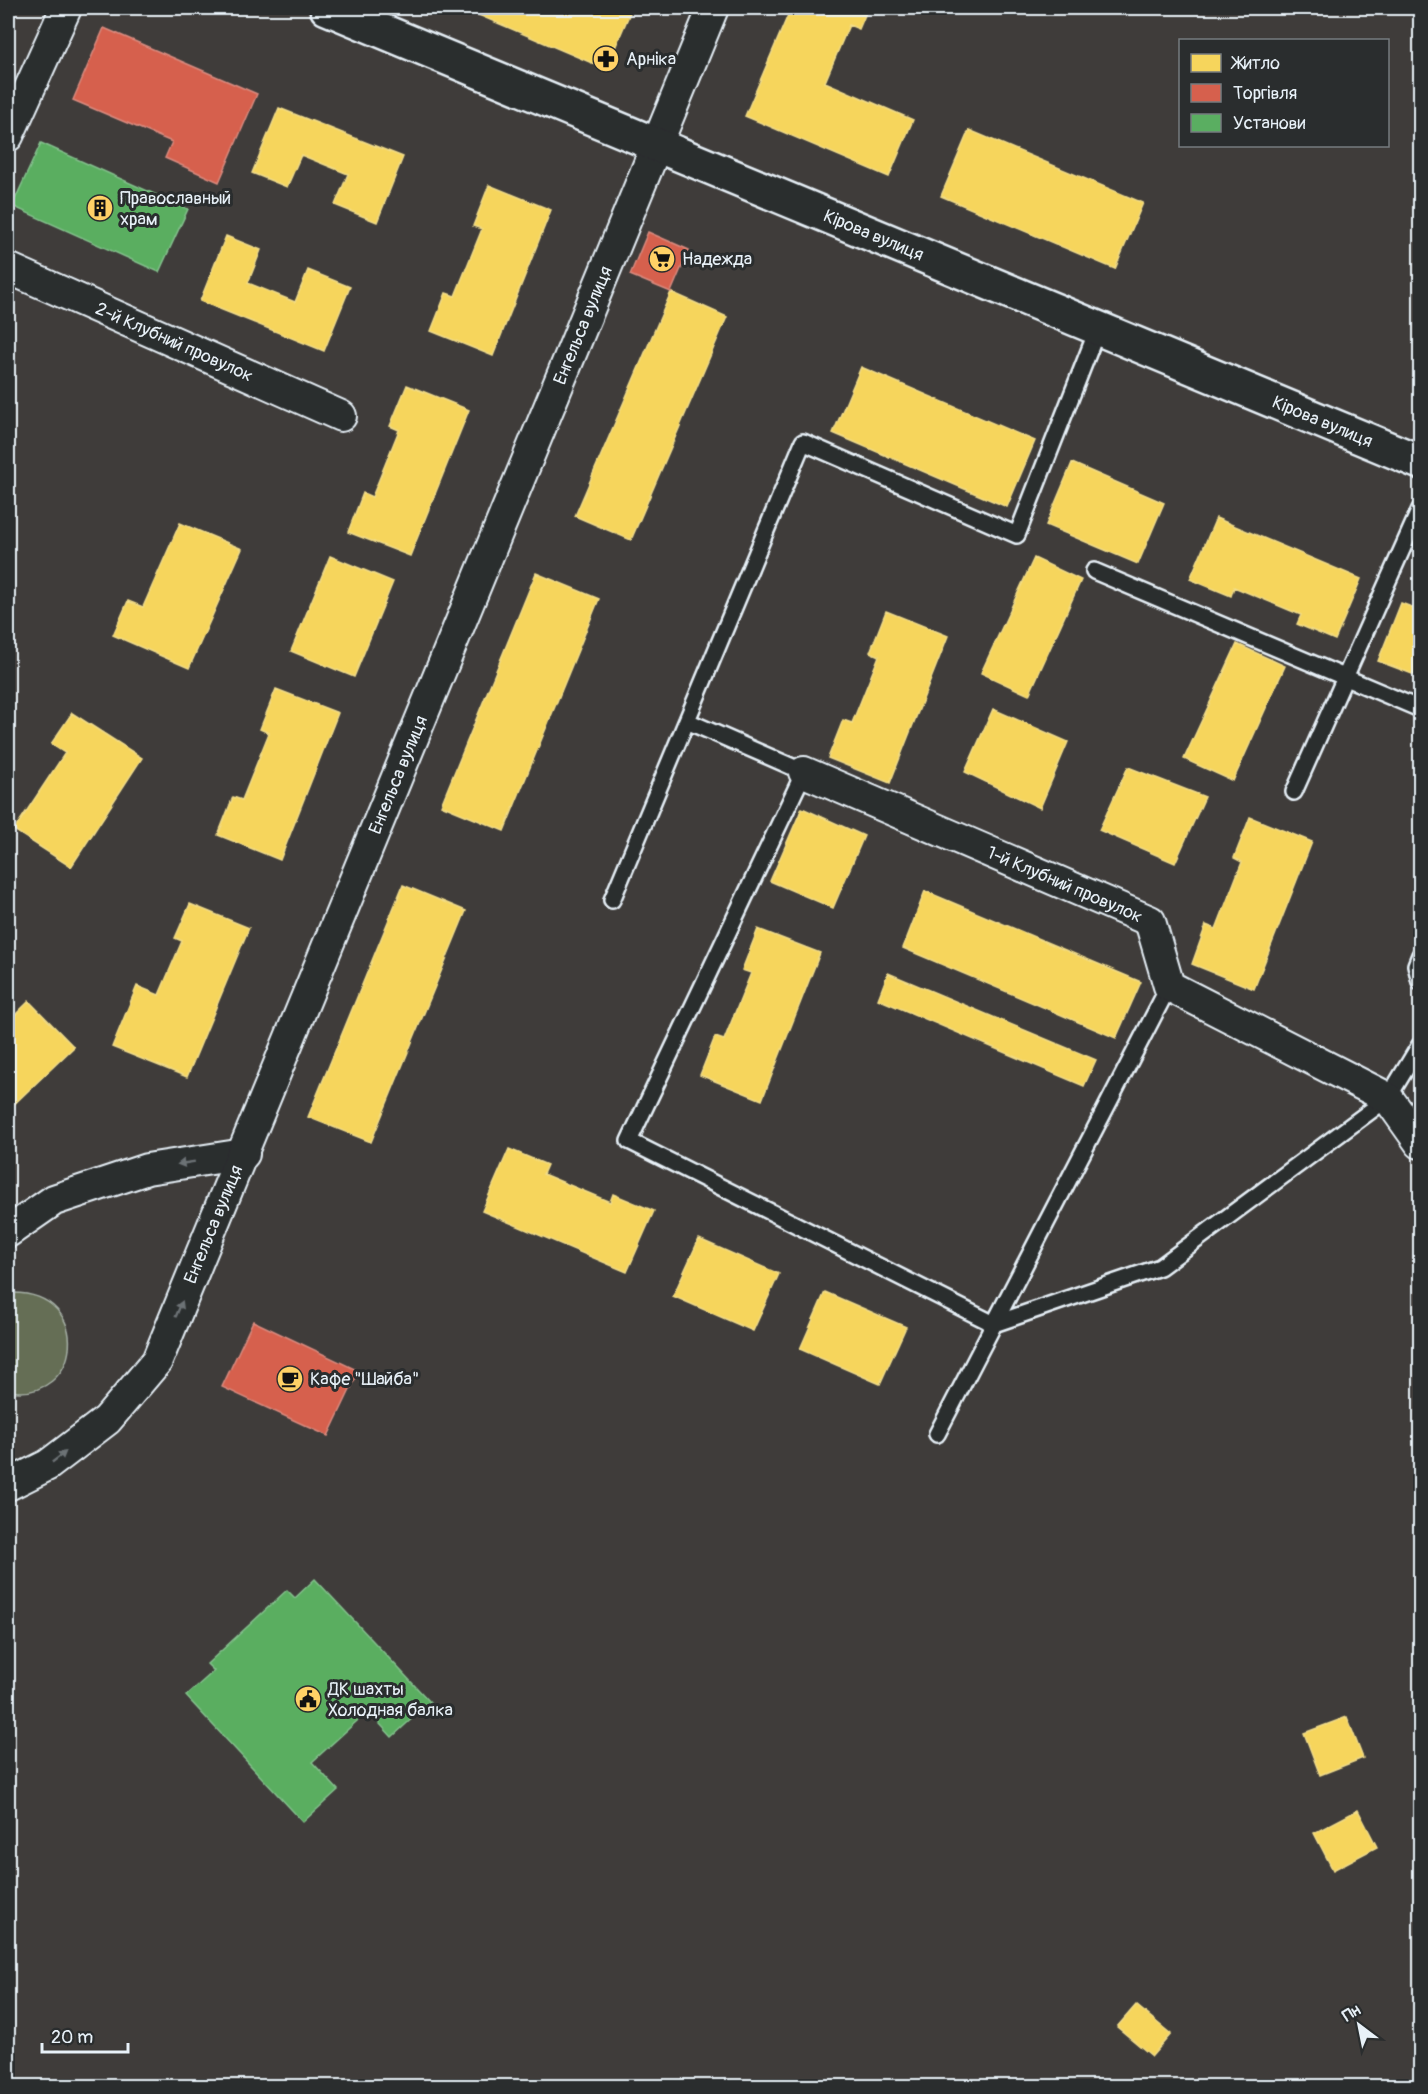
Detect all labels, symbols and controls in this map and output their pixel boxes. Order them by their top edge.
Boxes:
legend [1179,39,1389,147]
pharmacy icon: Арніка [591,44,621,74]
place label: Арніка [626,48,676,71]
text: Житло [1230,52,1280,75]
text: Торгівля [1233,82,1297,105]
text: Установи [1233,112,1306,135]
place label: Православный храм [120,187,231,231]
building icon: Православный храм [85,193,115,223]
street label: Кірова вулиця [820,204,927,267]
supermarket icon: Надежда [647,244,677,274]
place label: Надежда [682,248,752,271]
street label: Енгельса вулиця [548,263,618,388]
street label: 2-й Клубний провулок [92,297,256,387]
street label: Кірова вулиця [1269,391,1376,453]
street label: Енгельса вулиця [364,712,433,838]
street label: 1-й Клубний провулок [983,841,1146,928]
one-way arrow [176,1158,195,1167]
street label: Енгельса вулиця [179,1162,248,1287]
one-way arrow [174,1299,184,1317]
cafe icon: Кафе "Шайба" [275,1364,305,1394]
place label: Кафе "Шайба" [310,1368,419,1391]
one-way arrow [51,1452,66,1464]
place label: ДК шахты Холодная балка [327,1678,453,1722]
public building icon: ДК шахты Холодная балка [293,1684,323,1714]
north arrow [1329,1995,1389,2055]
text: Пн [1339,2000,1364,2026]
scale bar [42,2016,128,2054]
text: 20 m [51,2026,93,2049]

